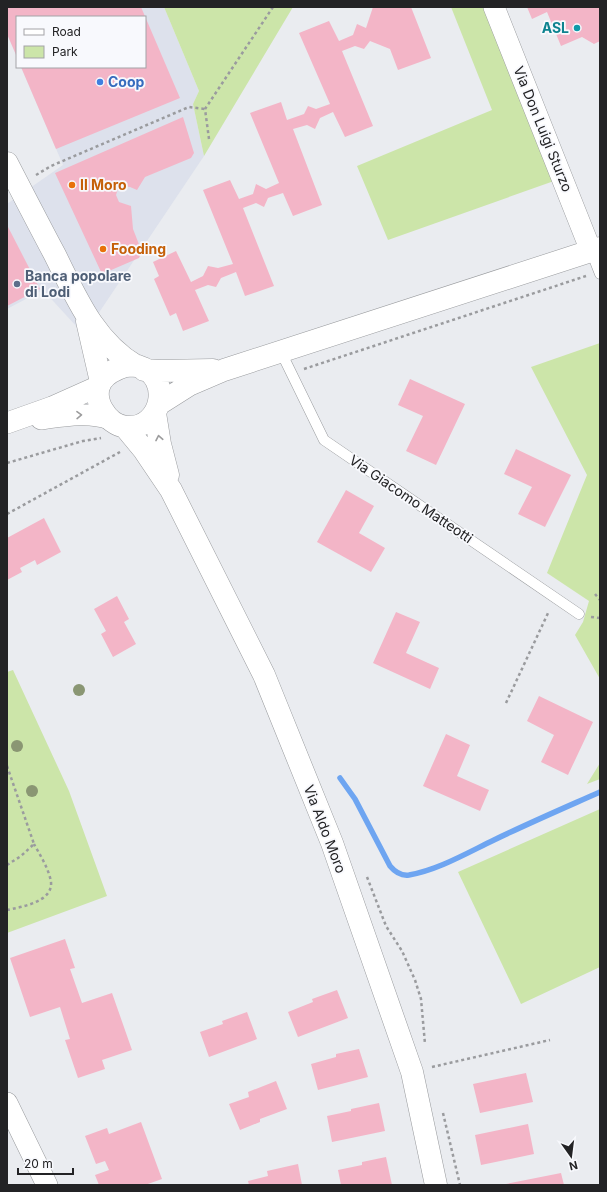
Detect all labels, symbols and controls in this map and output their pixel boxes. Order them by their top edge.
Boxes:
legend [16,16,146,68]
place label: ASL [542,19,569,36]
marker: ASL [572,23,582,33]
text: Road [52,24,81,39]
text: Park [52,44,78,59]
street label: Via Don Luigi Sturzo [510,63,576,194]
place label: Coop [108,73,145,90]
marker: Coop [95,77,105,87]
place label: Il Moro [80,176,127,193]
marker: Il Moro [67,180,77,190]
place label: Fooding [111,240,166,257]
marker: Fooding [98,244,108,254]
place label: Banca popolare di Lodi [25,267,131,300]
marker: Banca popolare di Lodi [12,279,22,289]
one-way arrow [76,411,82,419]
one-way arrow [155,435,164,441]
street label: Via Giacomo Matteotti [346,451,476,546]
street label: Via Aldo Moro [301,782,350,875]
north arrow [551,1136,591,1176]
scale bar [18,1150,73,1176]
text: 20 m [24,1156,53,1171]
text: N [568,1158,579,1174]

